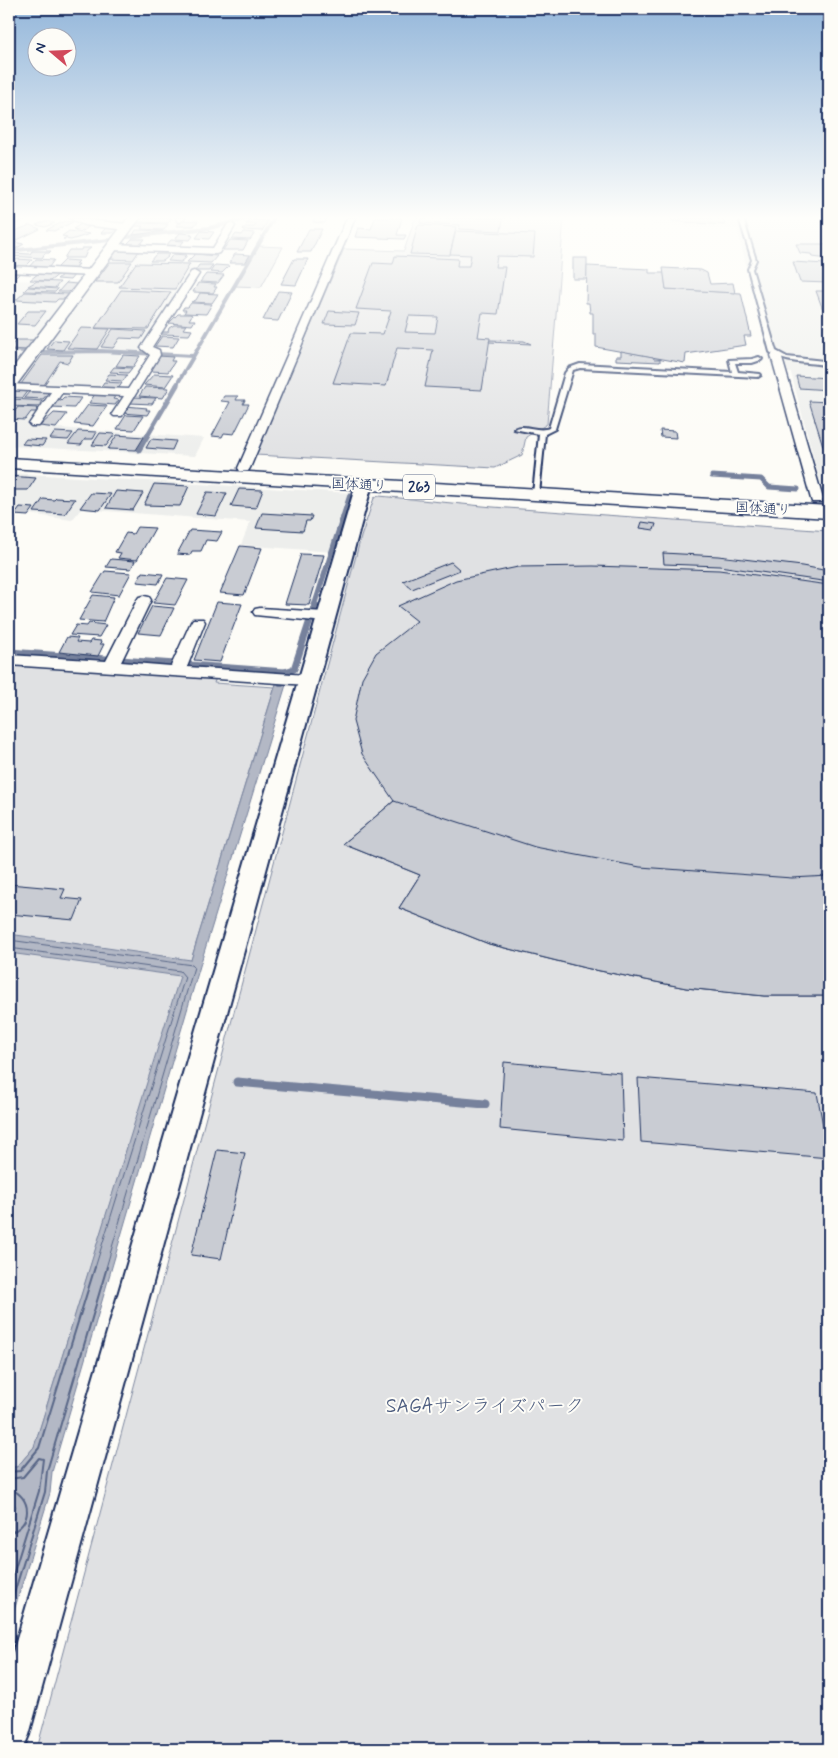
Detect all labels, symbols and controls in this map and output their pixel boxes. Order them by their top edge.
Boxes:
north arrow [28,28,78,78]
text: N [31,41,51,55]
road number: 263 [403,474,435,500]
street label: 国体通り [331,475,387,495]
street label: 国体通り [735,499,791,519]
park label: SAGAサンライズパーク [386,1394,584,1419]

